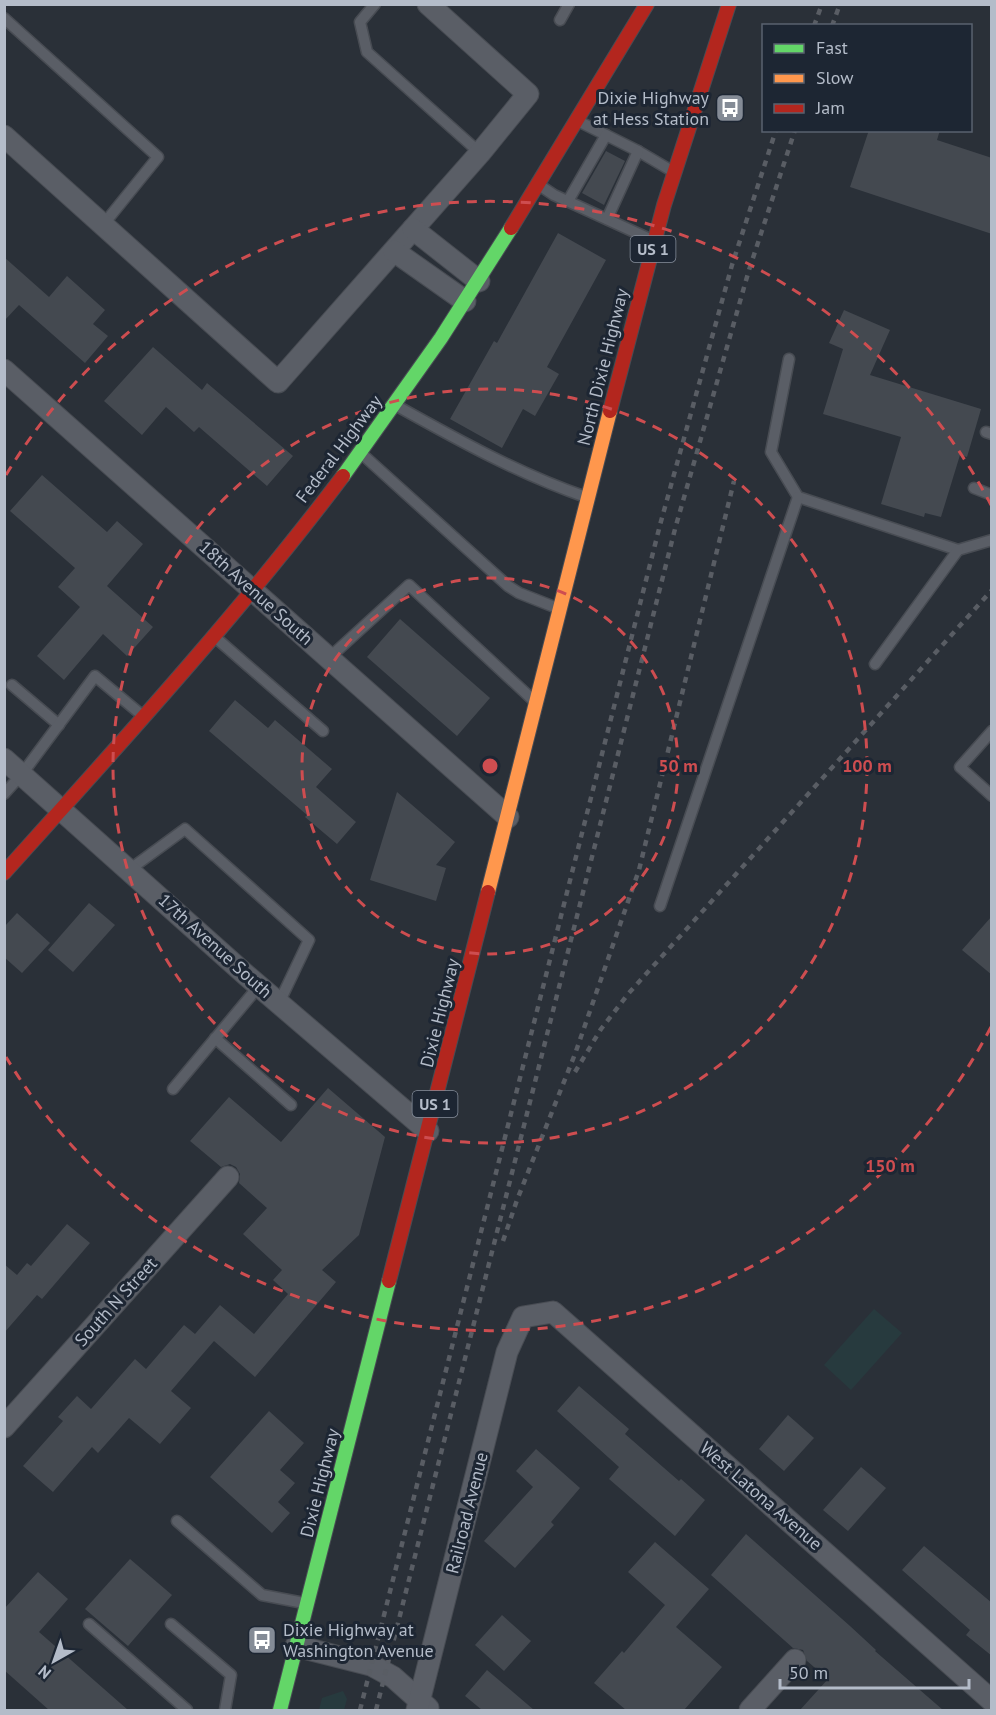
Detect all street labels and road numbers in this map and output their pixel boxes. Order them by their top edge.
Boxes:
road number: US 1 [630,236,676,262]
street label: North Dixie Highway [572,285,633,448]
street label: Federal Highway [290,390,387,507]
street label: 18th Avenue South [195,535,318,650]
street label: 17th Avenue South [154,888,277,1003]
street label: Dixie Highway [415,955,464,1070]
road number: US 1 [412,1091,458,1117]
street label: South N Street [69,1252,162,1351]
street label: Dixie Highway [295,1425,344,1540]
street label: West Latona Avenue [696,1436,827,1555]
street label: Railroad Avenue [440,1450,493,1576]

